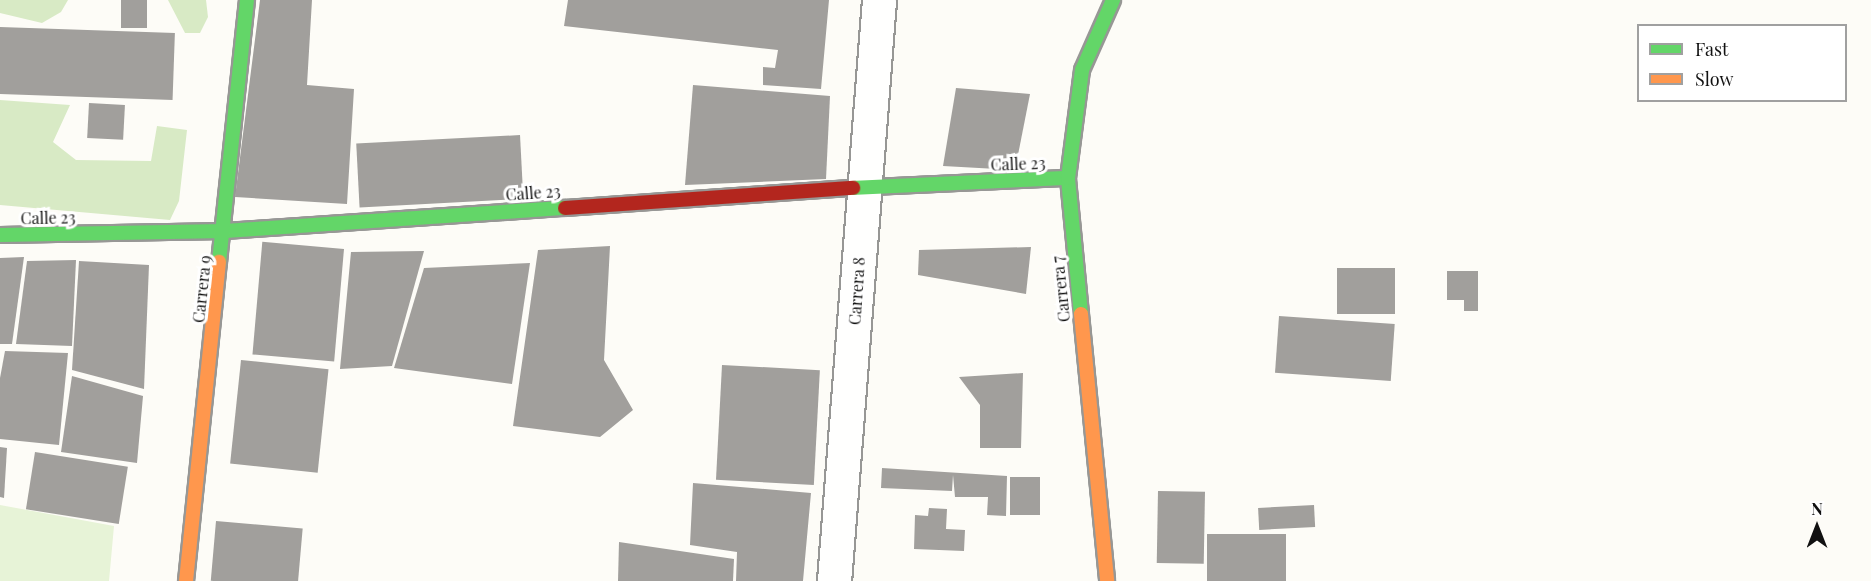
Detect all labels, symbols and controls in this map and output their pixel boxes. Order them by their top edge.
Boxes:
legend [1637,24,1847,102]
text: Fast [1695,37,1728,61]
text: Slow [1695,67,1733,91]
street label: Calle 23 [990,153,1046,175]
street label: Calle 23 [505,182,561,204]
street label: Calle 23 [20,208,76,228]
street label: Carrera 9 [189,254,215,324]
street label: Carrera 7 [1048,255,1074,323]
street label: Carrera 8 [845,256,869,326]
north arrow [1787,497,1847,557]
text: N [1811,498,1823,519]

